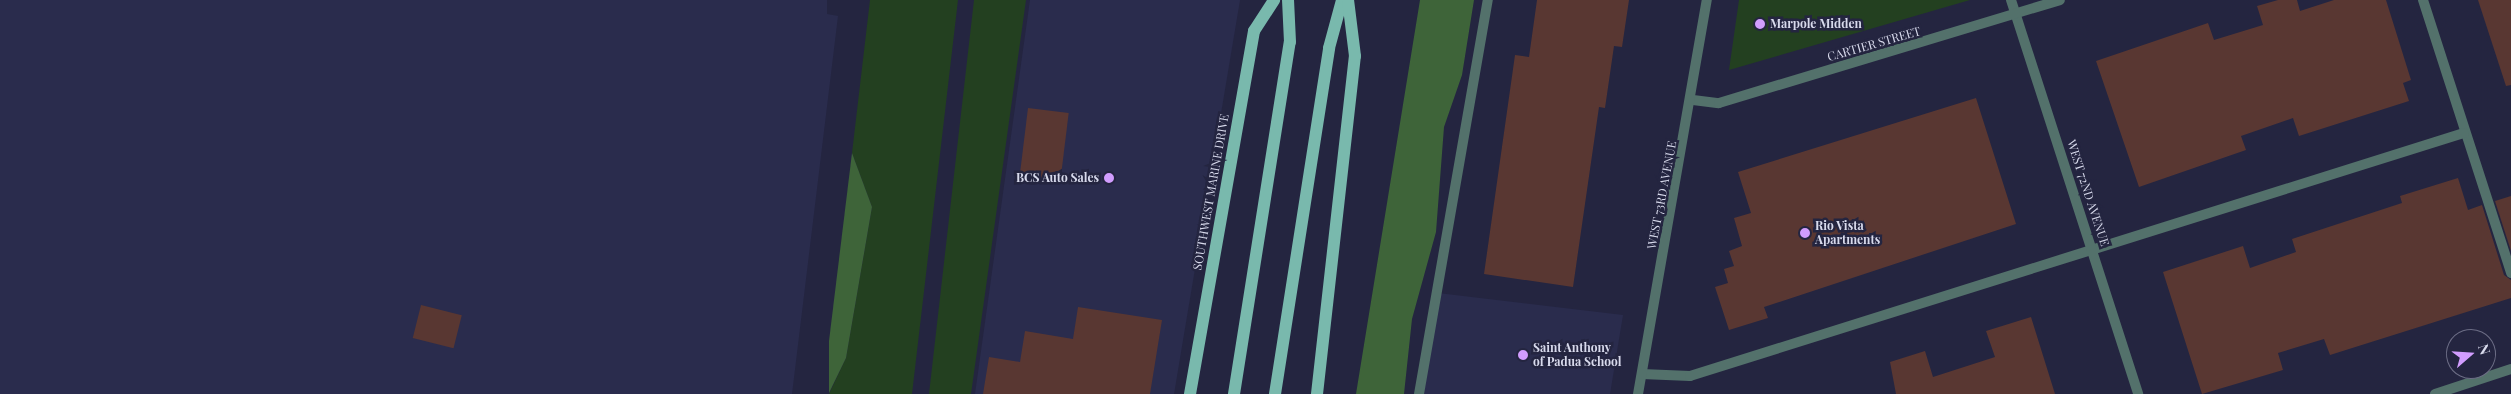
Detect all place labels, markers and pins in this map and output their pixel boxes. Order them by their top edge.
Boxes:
place label: Marpole Midden [1770,17,1862,31]
marker: Marpole Midden [1754,18,1766,30]
place label: BCS Auto Sales [1016,171,1099,185]
marker: BCS Auto Sales [1103,172,1115,184]
place label: Rio Vista Apartments [1815,219,1880,247]
marker: Rio Vista Apartments [1799,227,1811,239]
place label: Saint Anthony of Padua School [1533,341,1621,369]
marker: Saint Anthony of Padua School [1517,349,1529,361]

